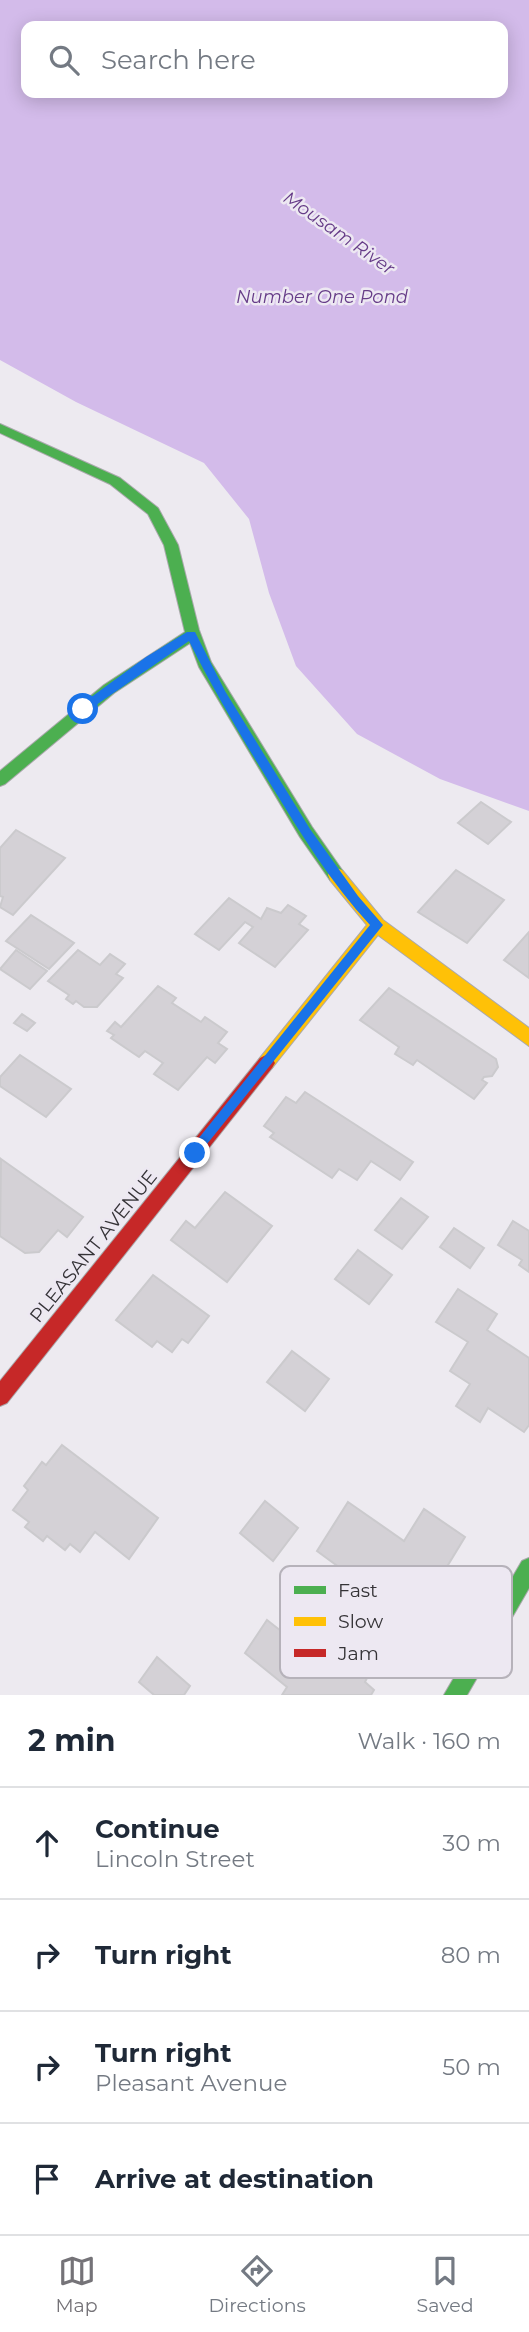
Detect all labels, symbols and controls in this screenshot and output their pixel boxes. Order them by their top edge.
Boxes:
search box [21,21,508,98]
icon: search [45,41,83,79]
text: Search here [101,44,256,76]
water label: Mousam River [279,186,400,280]
water label: Number One Pond [236,286,409,308]
route start [67,693,98,724]
route end [179,1137,210,1168]
street label: PLEASANT AVENUE [25,1165,162,1327]
legend [280,1566,512,1678]
text: Fast [338,1579,378,1602]
text: Slow [338,1610,383,1633]
text: Jam [337,1642,379,1665]
text: 2 min [28,1722,115,1759]
text: Walk · 160 m [357,1727,501,1755]
text: Continue [95,1813,220,1845]
icon: ahead [28,1824,66,1862]
text: 30 m [442,1829,501,1857]
text: Lincoln Street [95,1845,255,1873]
icon: right [28,1936,66,1974]
text: Turn right [95,1939,231,1971]
text: 80 m [441,1941,501,1969]
text: Turn right [95,2037,231,2069]
icon: right [28,2048,66,2086]
text: 50 m [442,2053,501,2081]
text: Pleasant Avenue [95,2069,287,2097]
icon: arrive [28,2160,66,2198]
text: Arrive at destination [95,2163,374,2195]
tab: Map [55,2252,98,2317]
tab: Directions [208,2252,306,2317]
tab: Saved [417,2252,474,2317]

